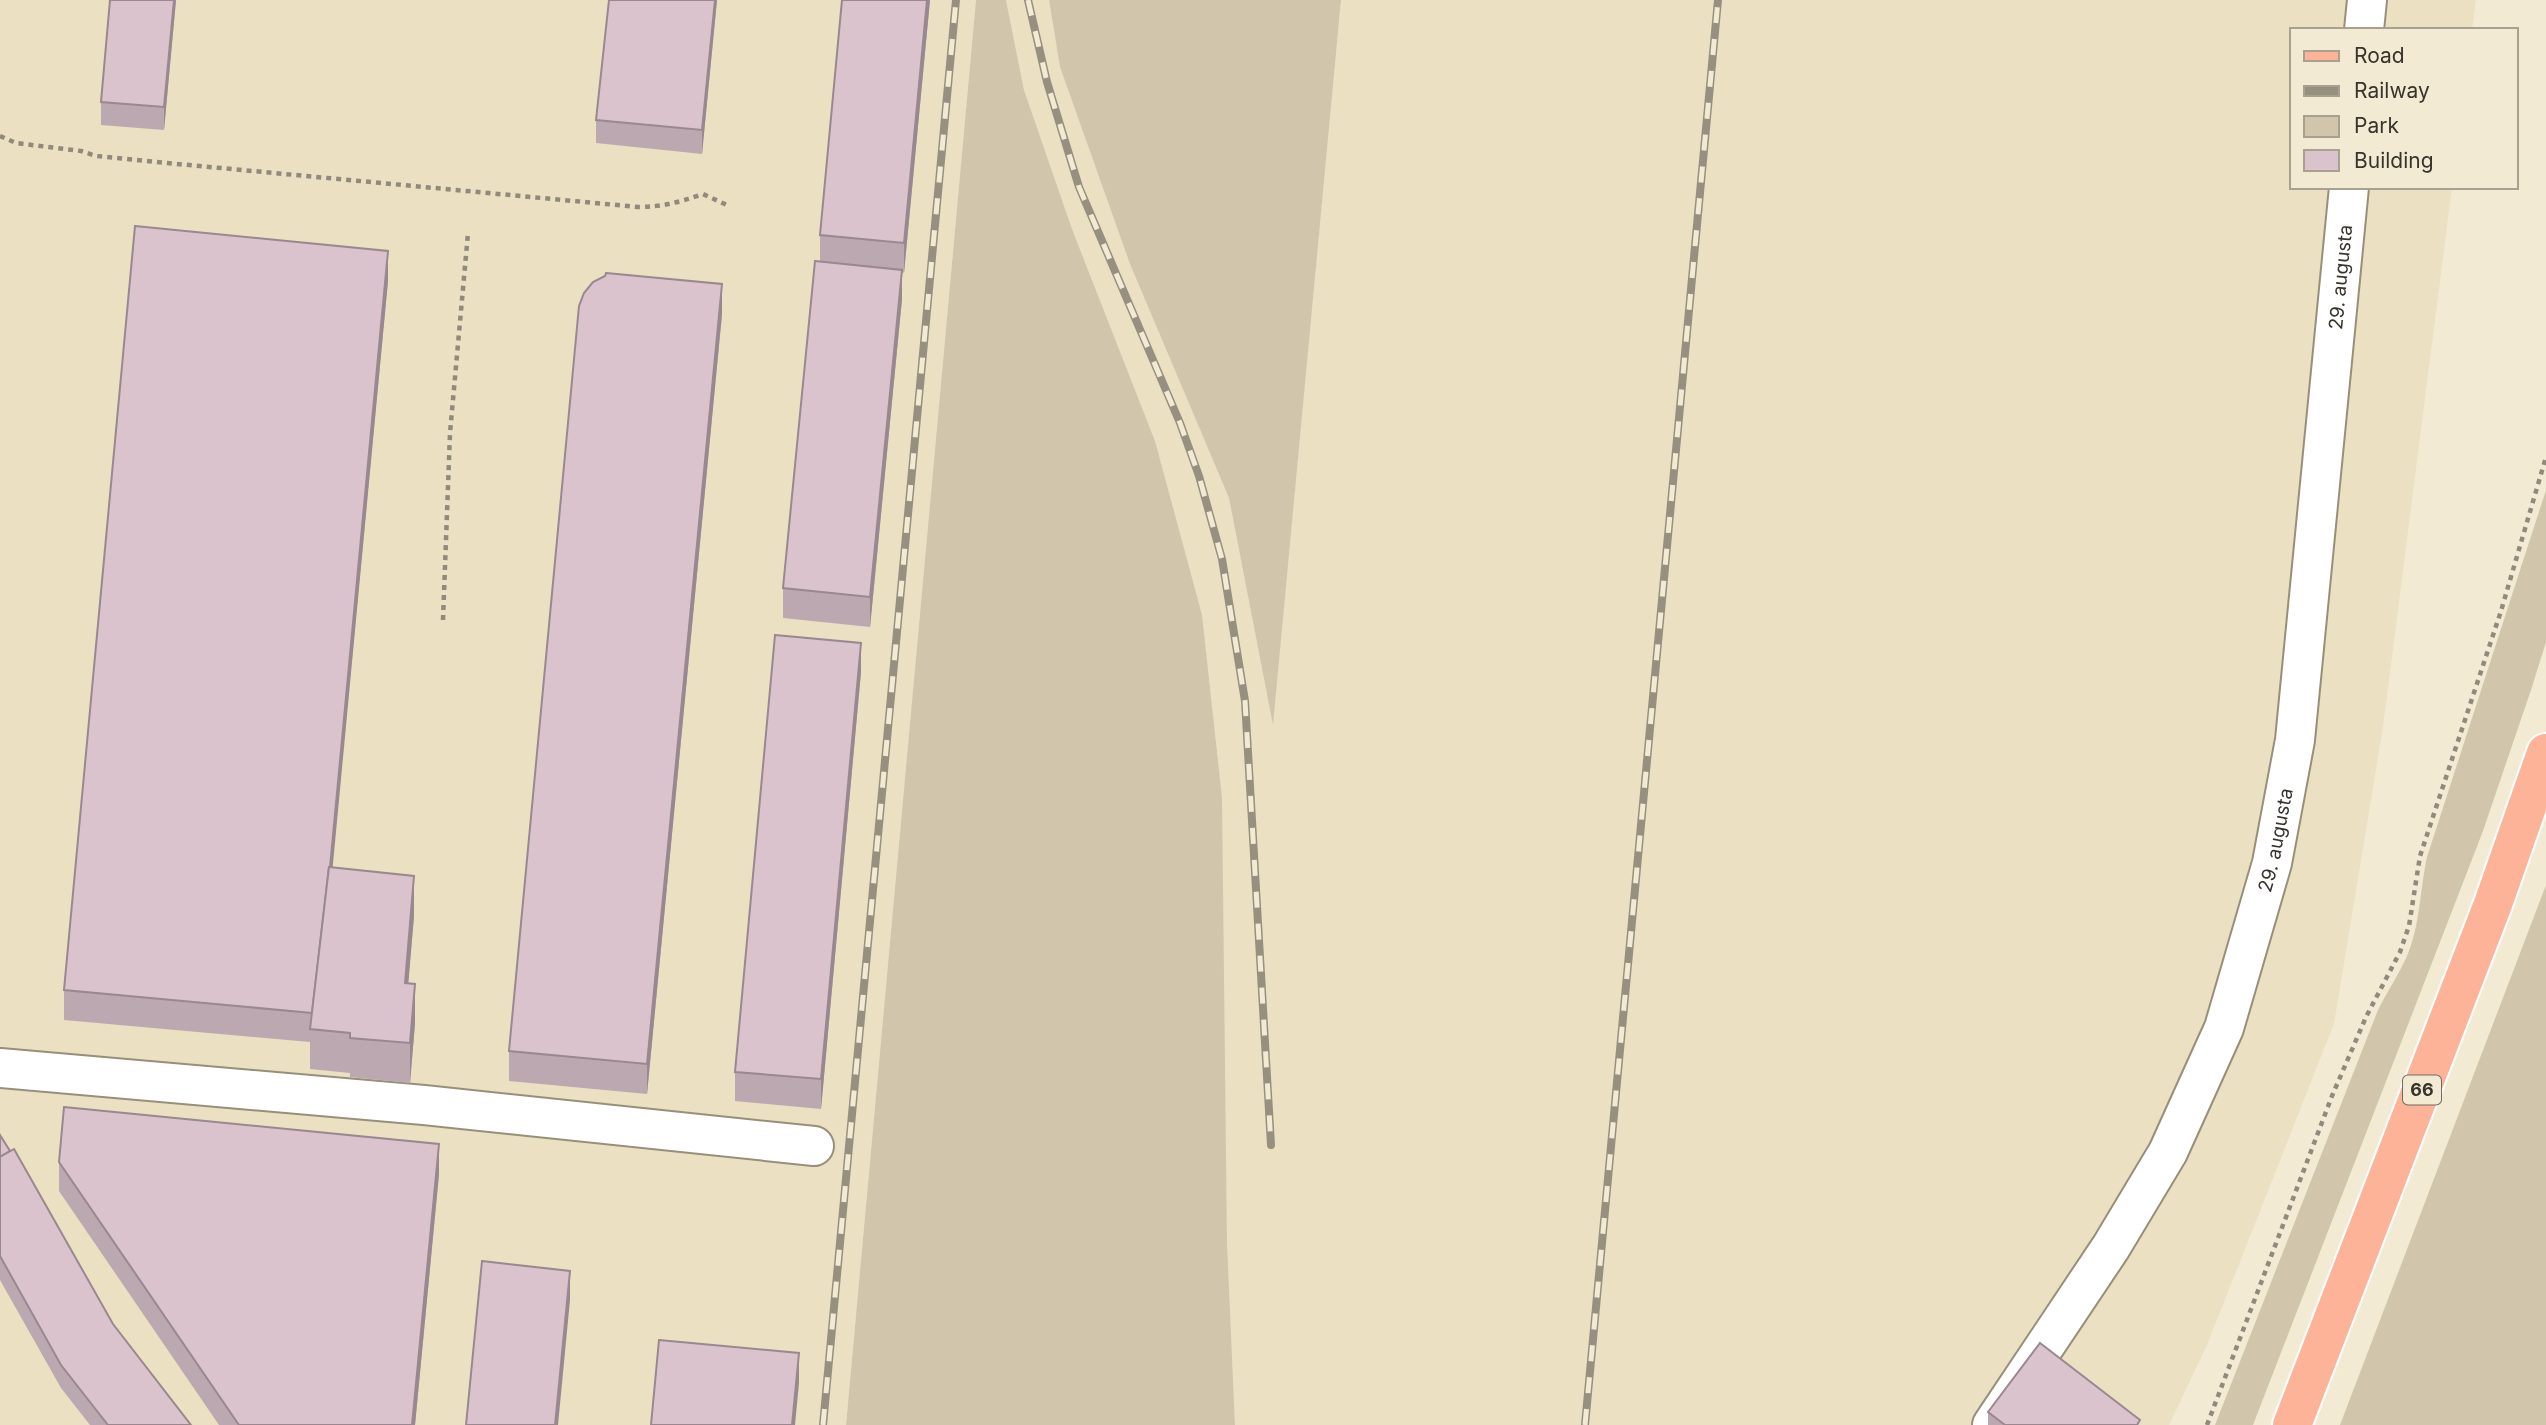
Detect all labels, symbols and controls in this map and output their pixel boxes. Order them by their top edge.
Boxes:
legend [2290,28,2518,189]
text: Road [2354,43,2405,68]
text: Railway [2354,78,2430,103]
text: Park [2354,113,2399,138]
text: Building [2354,148,2434,173]
street label: 29. augusta [2324,224,2357,331]
street label: 29. augusta [2253,786,2298,895]
road number: 66 [2403,1076,2441,1105]

